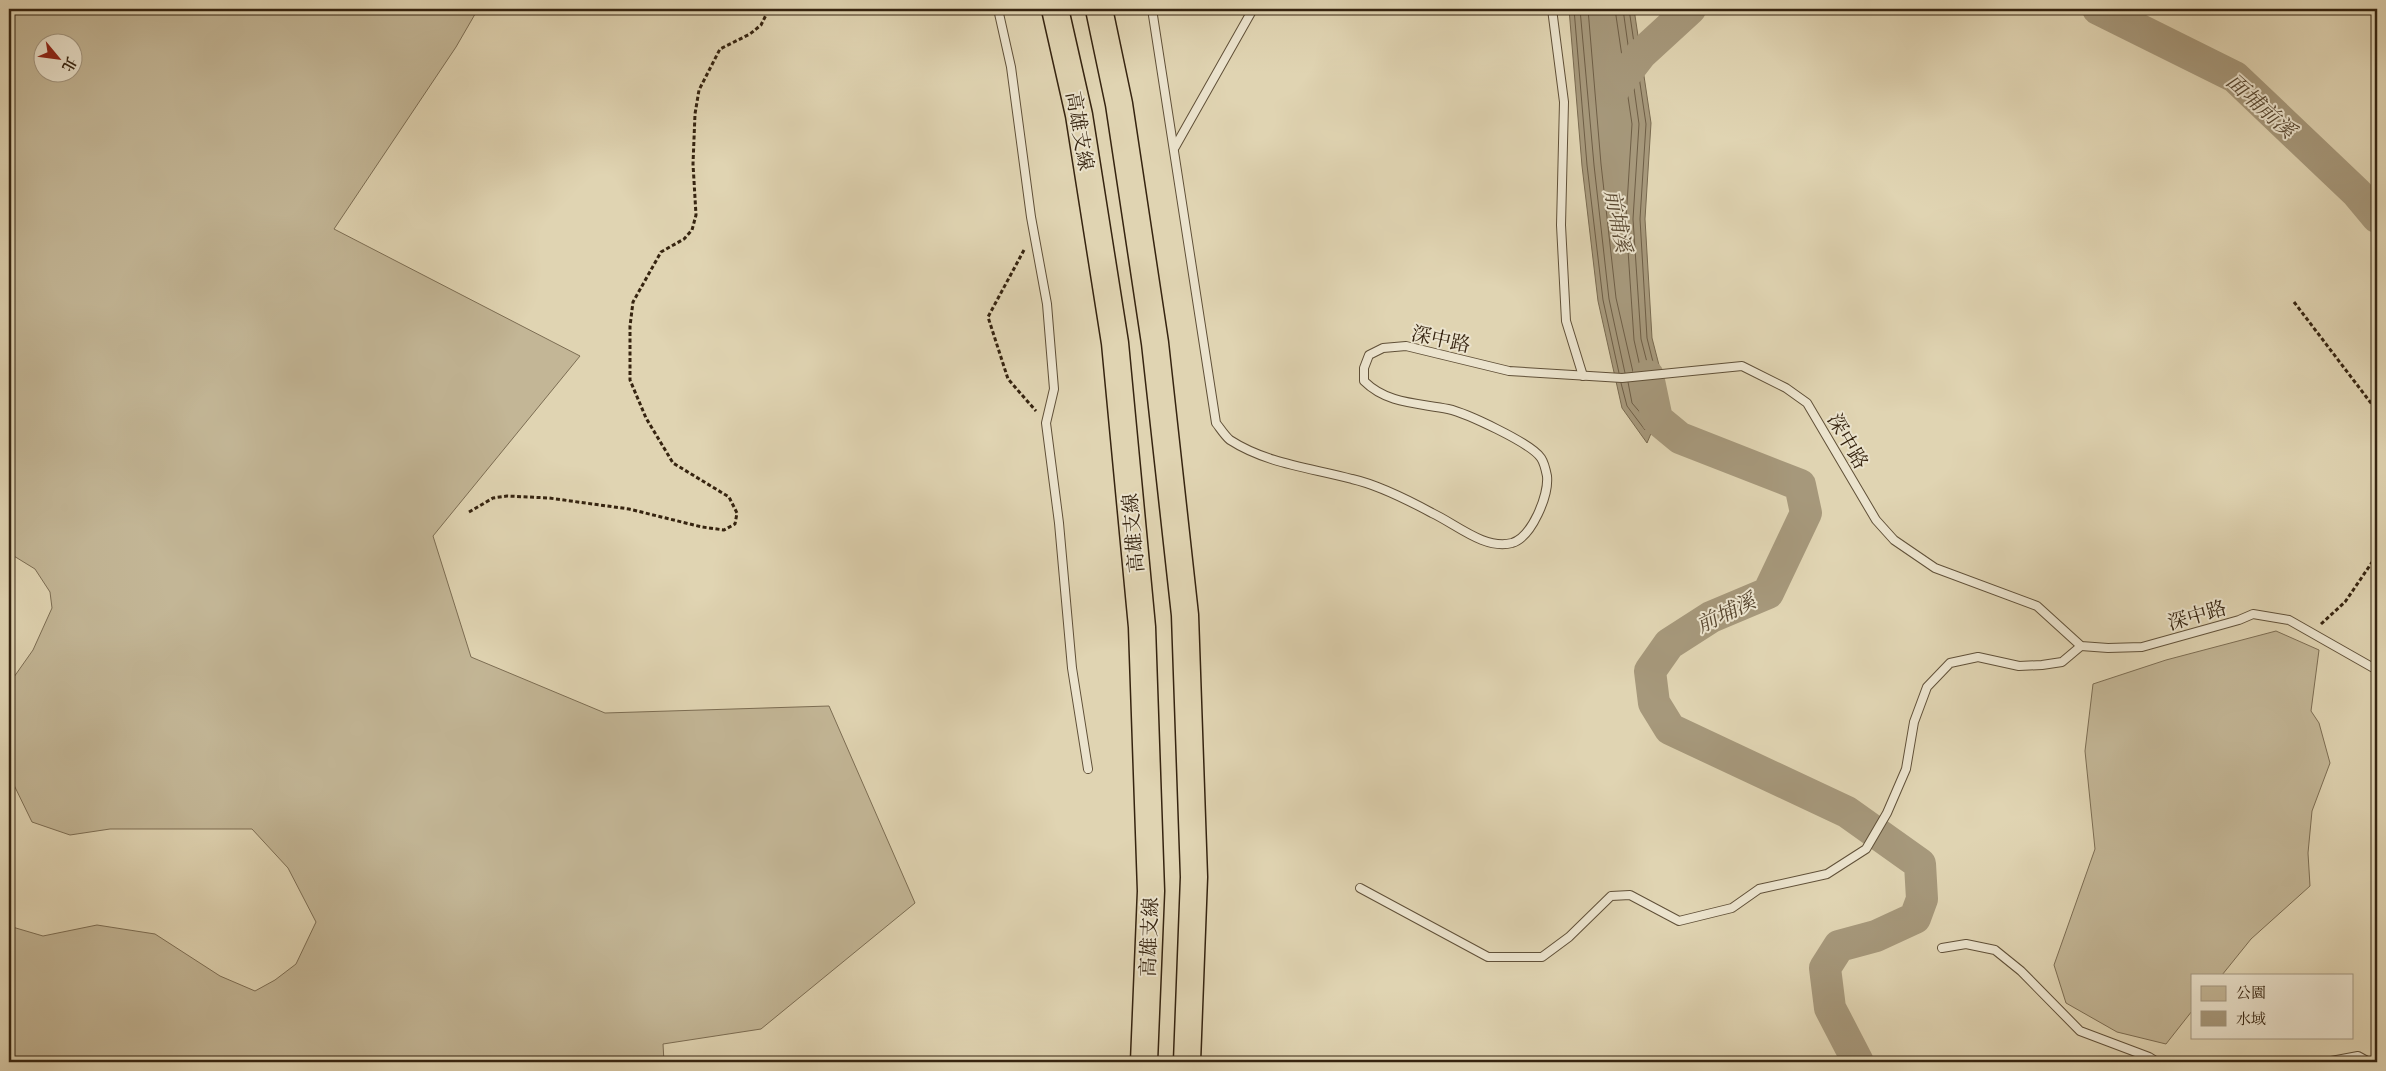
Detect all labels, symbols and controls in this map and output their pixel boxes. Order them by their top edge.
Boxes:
north arrow [32,32,82,82]
text: 北 [57,53,82,75]
water label: 面埔前溪 [2220,66,2304,147]
street label: 高雄支線 [1059,89,1102,173]
water label: 前埔溪 [1597,187,1640,257]
street label: 深中路 [1409,318,1473,359]
street label: 深中路 [1821,408,1876,474]
street label: 高雄支線 [1115,492,1150,574]
water label: 前埔溪 [1691,584,1763,640]
street label: 深中路 [2164,592,2230,637]
street label: 高雄支線 [1133,897,1164,977]
legend [2191,974,2354,1038]
text: 公園 [2236,982,2266,1003]
text: 水域 [2236,1008,2266,1029]

